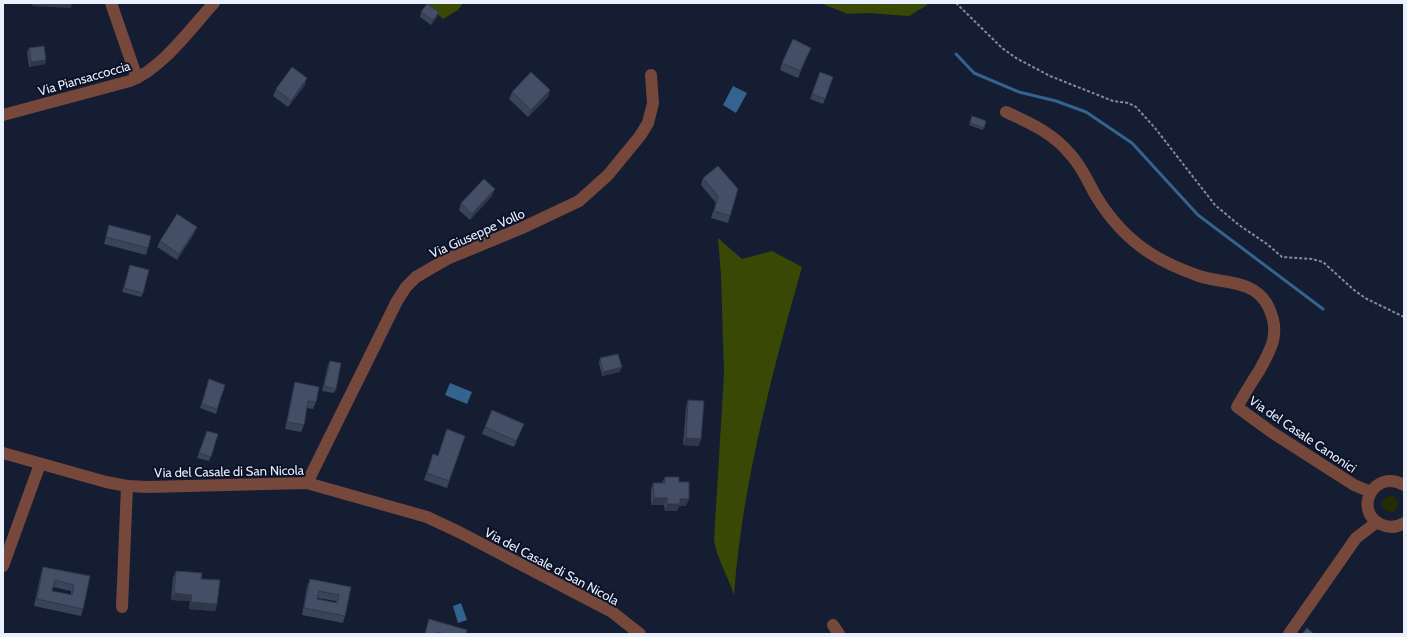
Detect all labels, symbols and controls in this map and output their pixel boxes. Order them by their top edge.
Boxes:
street label: Via Piansaccoccia [36,57,133,99]
street label: Via Giuseppe Vollo [427,205,527,261]
street label: Via del Casale Canonici [1246,392,1360,476]
street label: Via del Casale di San Nicola [154,462,305,480]
street label: Via del Casale di San Nicola [482,524,623,609]

